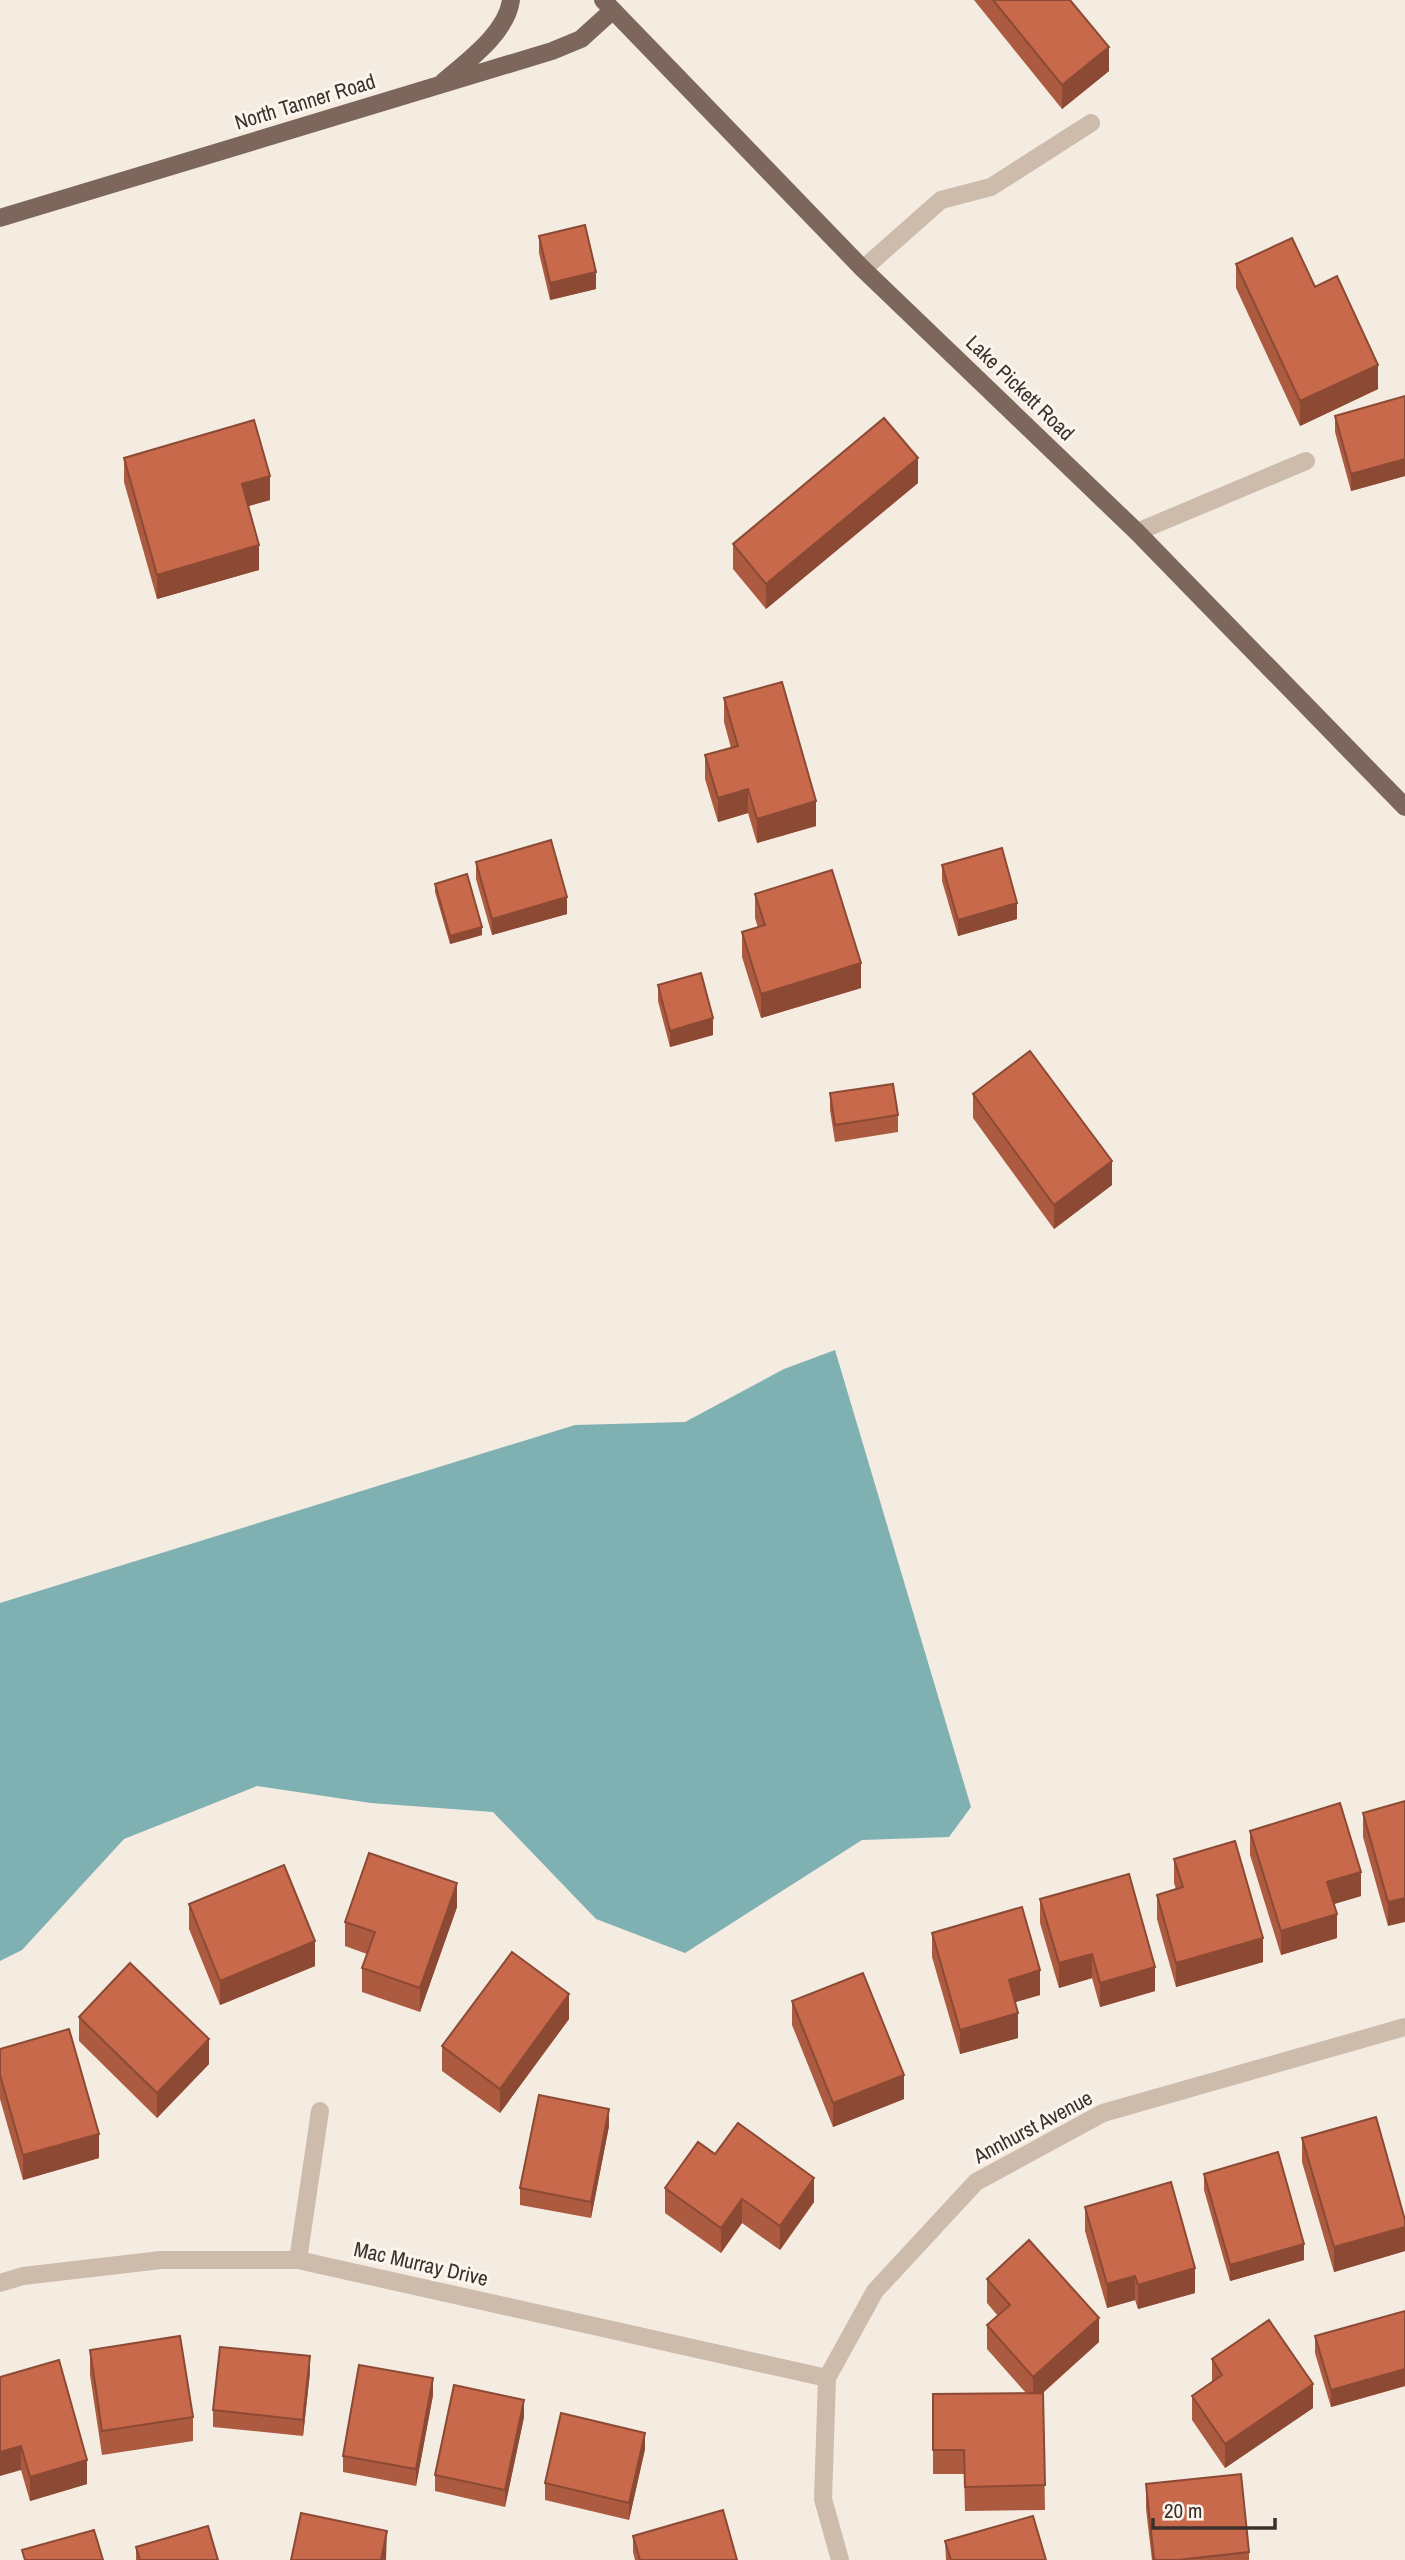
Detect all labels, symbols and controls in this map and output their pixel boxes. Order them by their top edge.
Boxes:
street label: North Tanner Road [231,66,379,137]
street label: Lake Pickett Road [960,328,1081,447]
street label: Annhurst Avenue [967,2083,1097,2171]
street label: Mac Murray Drive [351,2234,491,2293]
scale bar [1153,2486,1276,2530]
text: 20 m [1164,2496,1202,2525]

